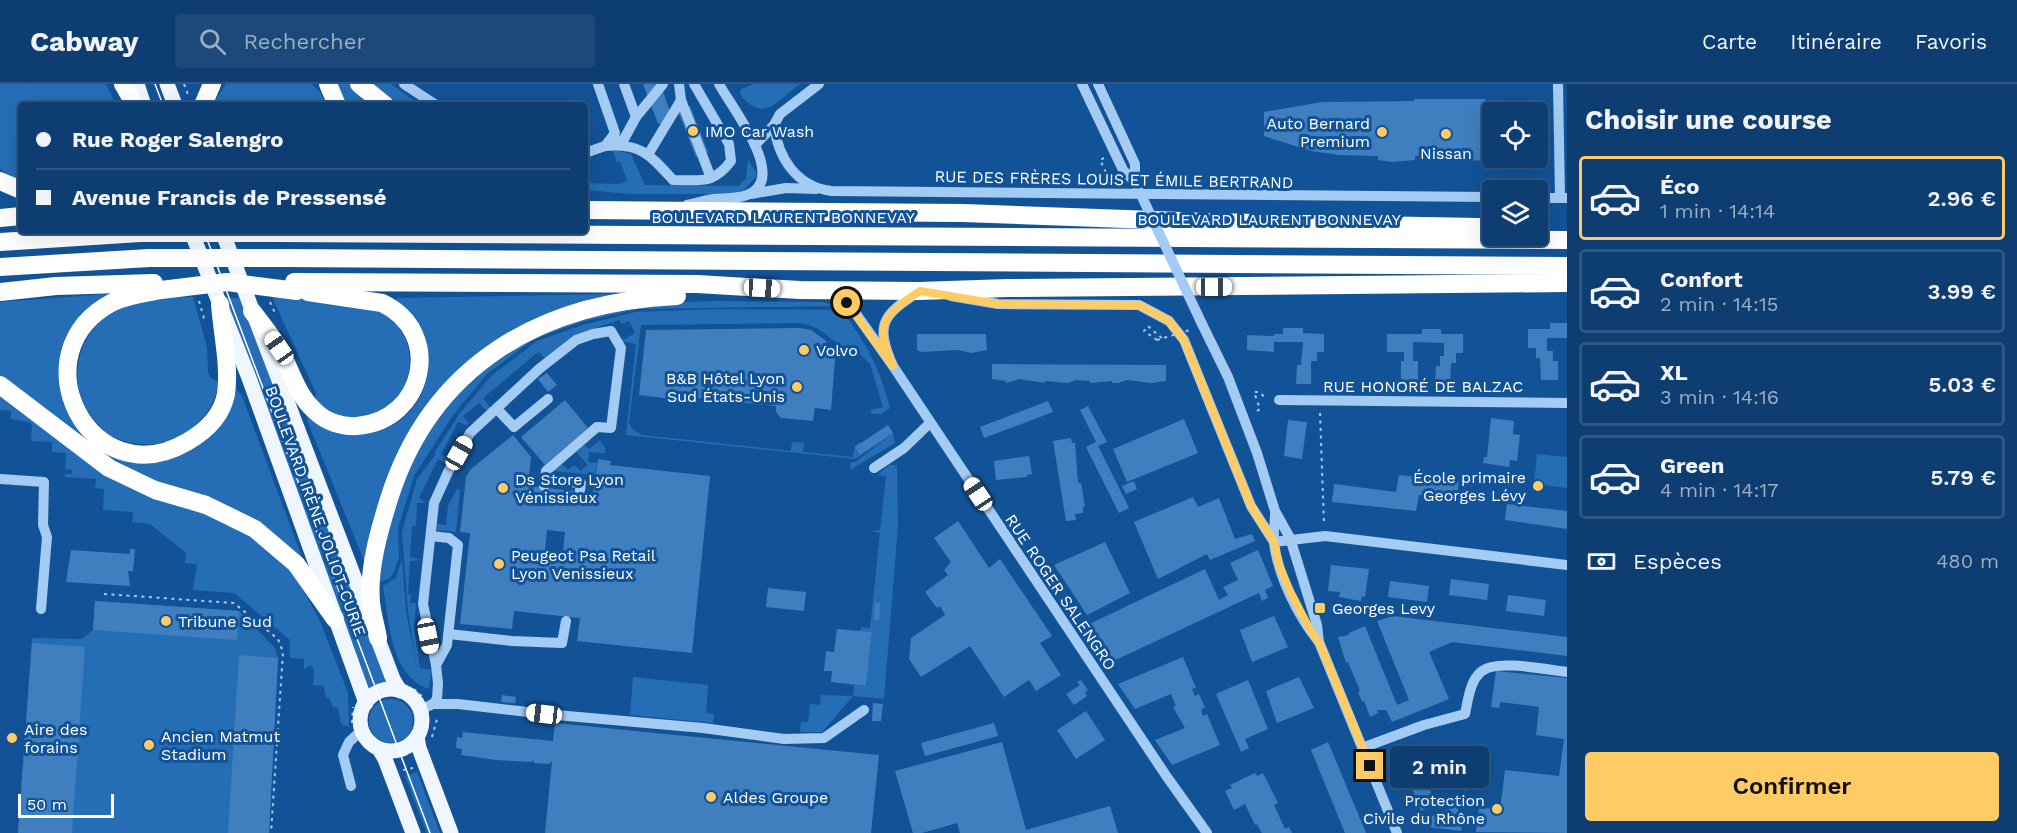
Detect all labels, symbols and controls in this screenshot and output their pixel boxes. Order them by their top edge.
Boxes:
search box [175,14,595,68]
text: Cabway [30,25,139,58]
icon: search [196,25,229,58]
text: Rechercher [244,29,365,54]
text: Carte [1702,29,1757,54]
text: Itinéraire [1790,29,1882,54]
text: Favoris [1915,29,1987,54]
map controls [1482,102,1548,246]
button: locate [1482,102,1548,168]
text: Choisir une course [1585,104,1832,136]
place label: Auto Bernard Premium [1266,114,1370,151]
place label: IMO Car Wash [705,122,814,141]
marker: IMO Car Wash [686,124,700,138]
marker: Auto Bernard Premium [1375,125,1389,139]
text: Rue Roger Salengro [72,127,283,152]
marker: Nissan [1439,127,1453,141]
place label: Nissan [1420,144,1472,163]
street label: RUE DES FRÈRES LOUIS ET ÉMILE BERTRAND [934,167,1294,192]
icon: car [1588,171,1642,225]
text: Éco [1660,174,1699,199]
button: layers [1482,180,1548,246]
text: Avenue Francis de Pressensé [72,185,386,210]
text: 2.96 € [1928,186,1996,211]
text: 1 min · 14:14 [1660,199,1775,223]
street label: BOULEVARD LAURENT BONNEVAY [651,208,915,227]
street label: BOULEVARD LAURENT BONNEVAY [1137,210,1401,229]
icon: car [1588,264,1642,318]
text: Confort [1660,267,1743,292]
car [744,278,780,298]
car [1196,278,1232,296]
text: 3.99 € [1928,279,1996,304]
route start [833,289,860,316]
text: 2 min · 14:15 [1660,292,1778,316]
car [261,328,297,368]
place label: Volvo [816,341,858,360]
marker: Volvo [797,343,811,357]
icon: car [1588,357,1642,411]
text: XL [1660,360,1688,385]
place label: B&B Hôtel Lyon Sud États-Unis [666,369,785,406]
text: 5.03 € [1929,372,1996,397]
street label: RUE HONORÉ DE BALZAC [1323,377,1523,396]
marker: B&B Hôtel Lyon Sud États-Unis [790,380,804,394]
street label: BOULEVARD IRÈNE JOLIOT-CURIE [261,383,370,639]
text: 3 min · 14:16 [1660,385,1779,409]
car [442,433,476,473]
icon: car [1588,450,1642,504]
text: Green [1660,453,1724,478]
text: 5.79 € [1931,465,1996,490]
place label: École primaire Georges Lévy [1413,468,1527,505]
place label: Ds Store Lyon Vénissieux [515,470,624,507]
car [960,474,996,514]
text: 4 min · 14:17 [1660,478,1779,502]
marker: École primaire Georges Lévy [1531,479,1545,493]
marker: Ds Store Lyon Vénissieux [496,481,510,495]
street label: RUE ROGER SALENGRO [1001,511,1120,674]
icon: cash [1585,545,1618,578]
place label: Peugeot Psa Retail Lyon Venissieux [511,546,656,583]
text: Espèces [1633,549,1722,574]
text: 480 m [1936,549,1999,573]
marker: Peugeot Psa Retail Lyon Venissieux [492,557,506,571]
place label: Georges Levy [1332,599,1436,618]
marker: Georges Levy [1313,601,1327,615]
place label: Tribune Sud [178,612,272,631]
marker: Tribune Sud [159,614,173,628]
car [416,617,440,655]
car [525,703,563,725]
place label: Aire des forains [24,720,87,757]
place label: Ancien Matmut Stadium [161,727,280,764]
marker: Aire des forains [5,731,19,745]
marker: Ancien Matmut Stadium [142,738,156,752]
callout: 2 min [1391,745,1490,787]
route end [1356,752,1383,779]
button: Confirmer [1585,752,1999,821]
text: 2 min [1412,755,1467,779]
place label: Aldes Groupe [723,788,828,807]
marker: Aldes Groupe [704,790,718,804]
scale bar [18,791,114,818]
place label: Protection Civile du Rhône [1363,791,1485,828]
text: 50 m [27,795,67,814]
marker: Protection Civile du Rhône [1490,802,1504,816]

